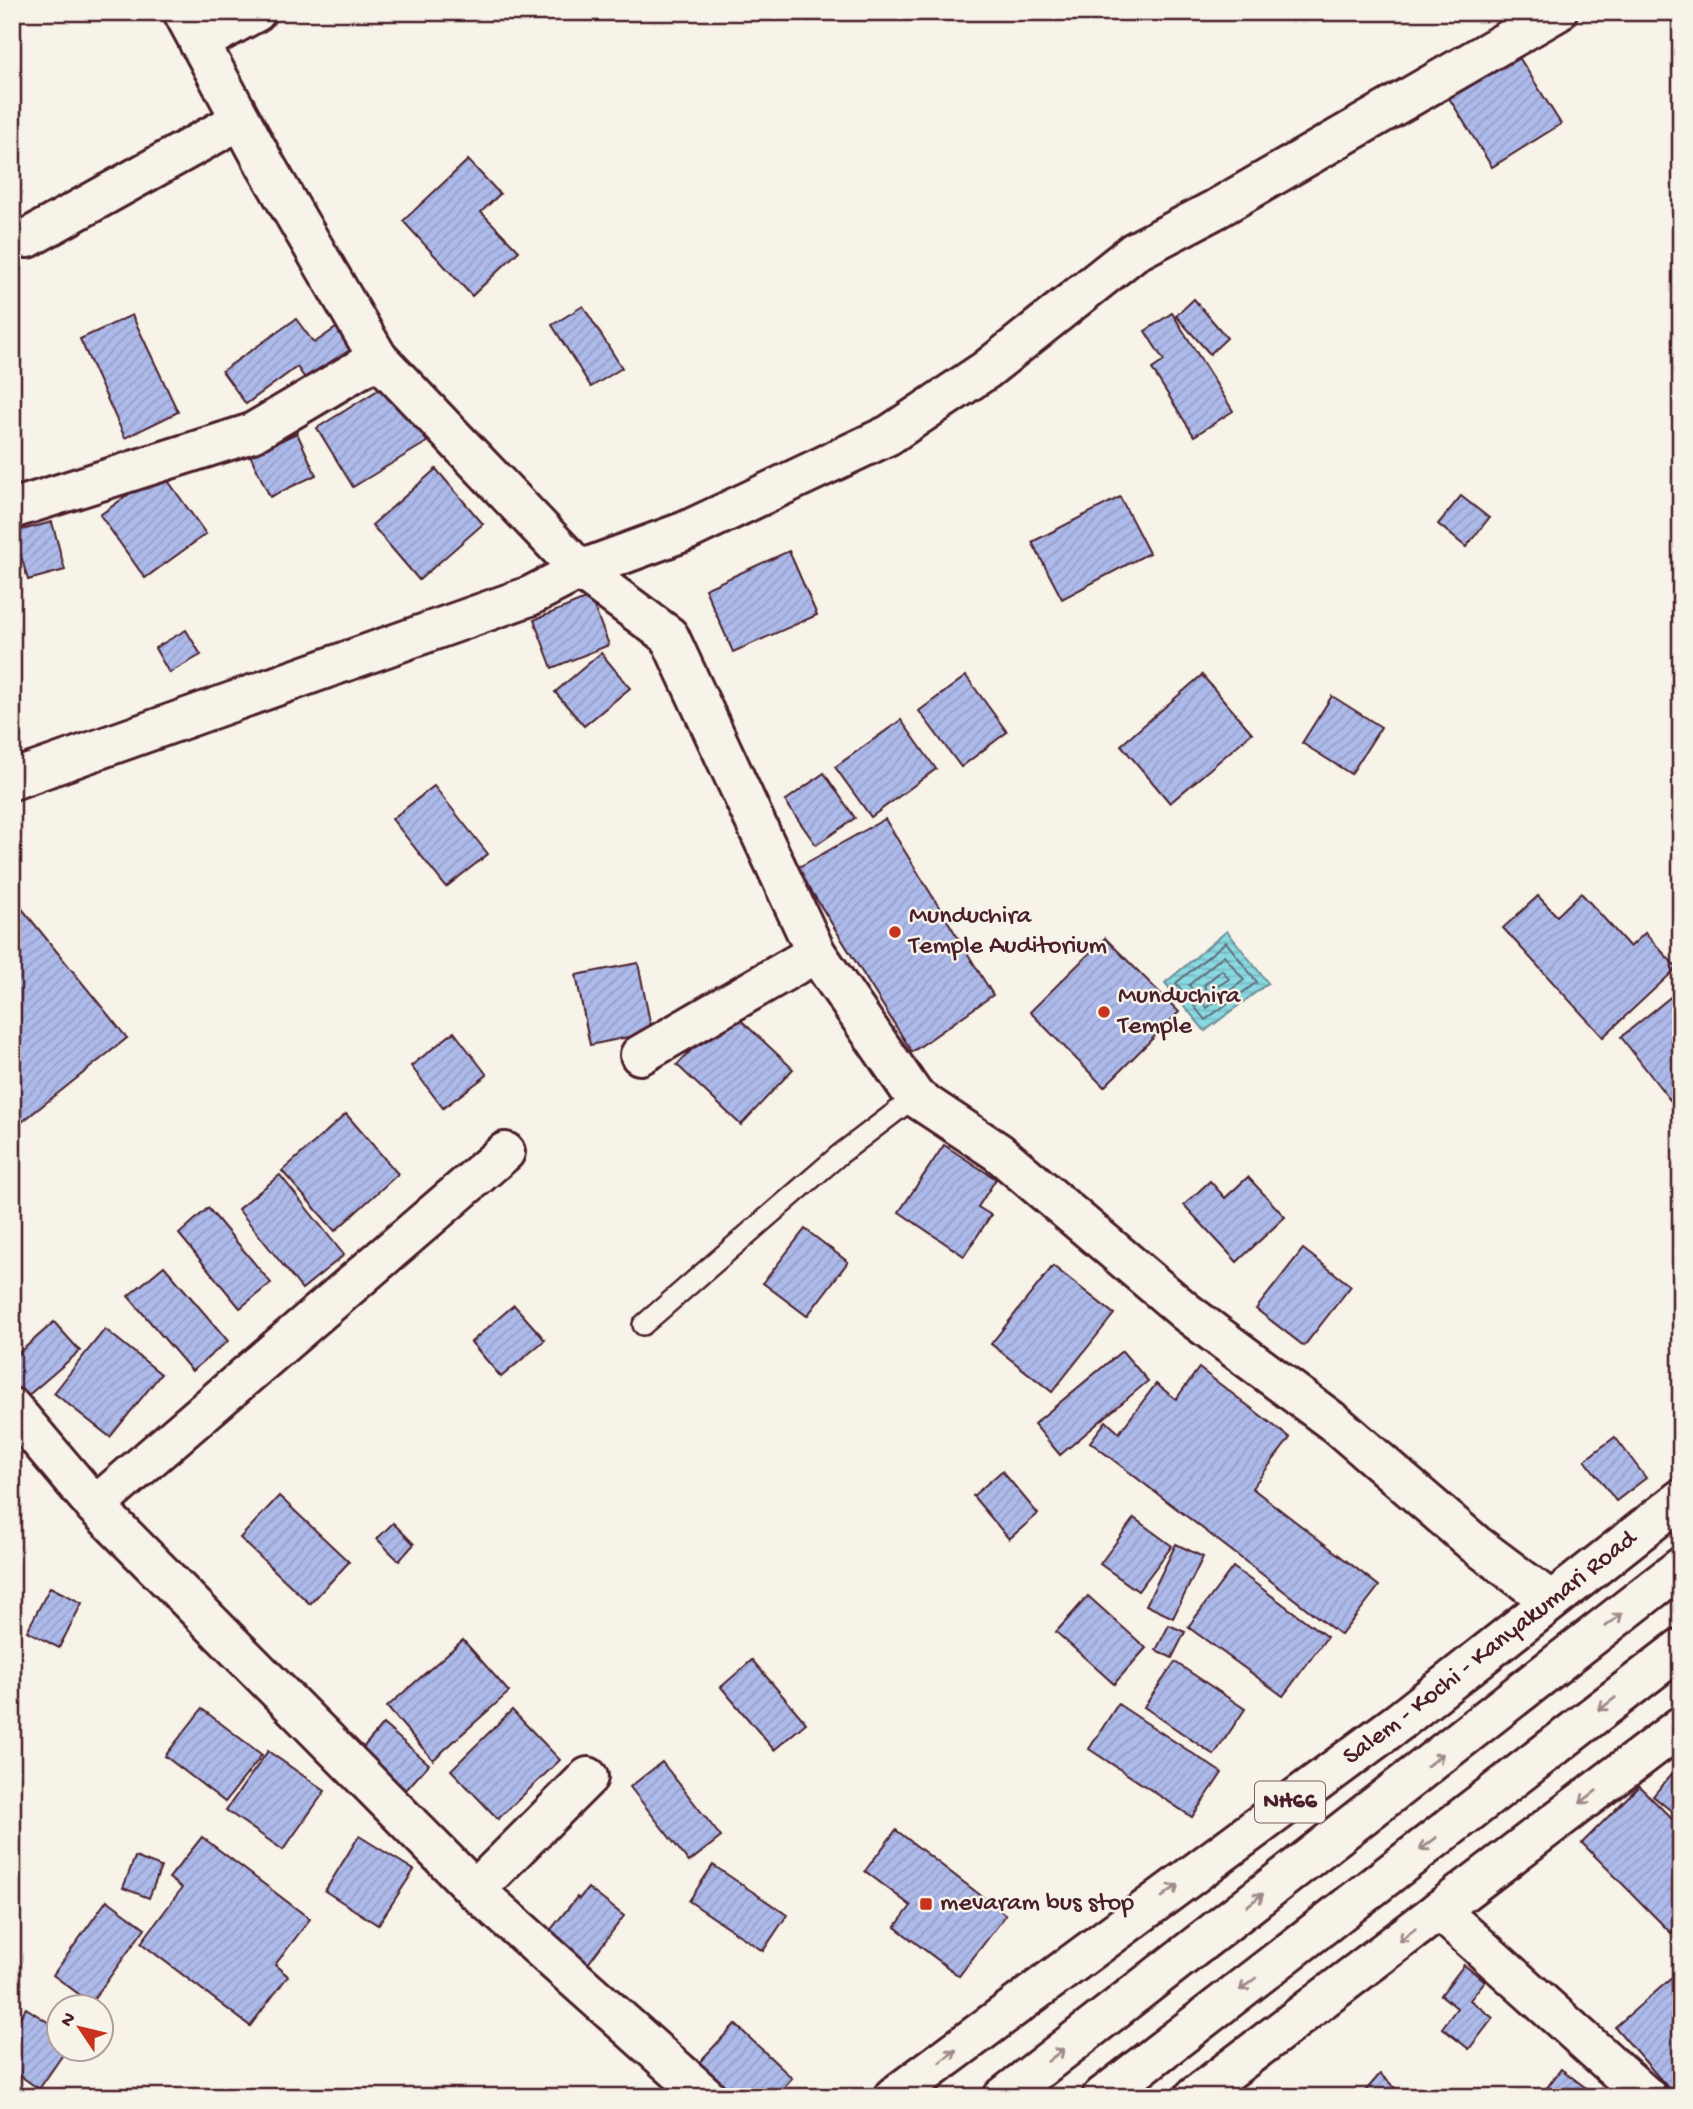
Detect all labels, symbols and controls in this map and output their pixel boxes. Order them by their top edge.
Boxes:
place label: Munduchira Temple Auditorium [907,902,1107,963]
marker: Munduchira Temple Auditorium [887,924,903,940]
place label: Munduchira Temple [1116,982,1242,1043]
marker: Munduchira Temple [1096,1004,1112,1020]
street label: Salem - Kochi - Kanyakumari Road [1337,1523,1645,1773]
one-way arrow [1604,1612,1622,1627]
one-way arrow [1599,1697,1617,1712]
one-way arrow [1425,1752,1443,1768]
road number: NH66 [1255,1782,1325,1823]
one-way arrow [1578,1789,1597,1804]
one-way arrow [1419,1836,1437,1852]
one-way arrow [1160,1884,1179,1899]
place label: mevaram bus stop [940,1889,1134,1920]
one-way arrow [1245,1892,1264,1907]
marker: mevaram bus stop [918,1896,934,1912]
one-way arrow [1397,1927,1416,1942]
one-way arrow [1239,1976,1258,1991]
north arrow [46,1994,116,2064]
text: N [56,2009,82,2032]
one-way arrow [1047,2047,1065,2062]
one-way arrow [938,2049,957,2063]

